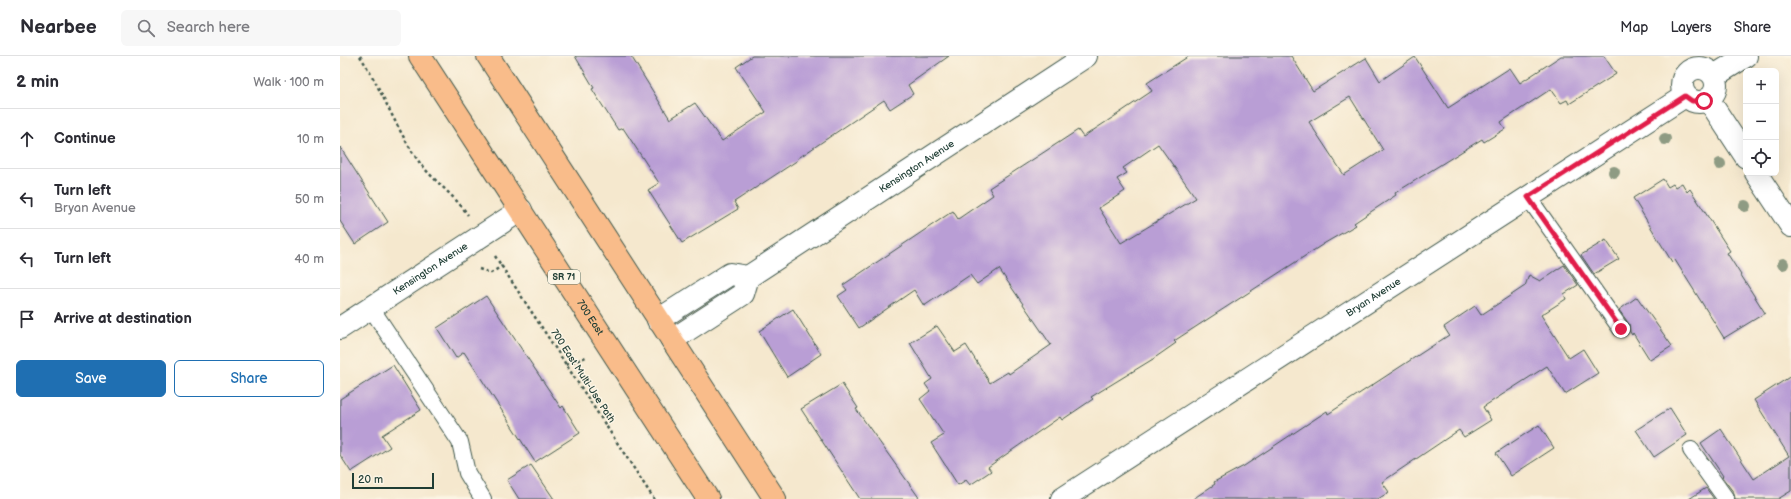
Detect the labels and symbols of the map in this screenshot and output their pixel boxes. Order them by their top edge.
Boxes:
route start [1695,92,1713,110]
street label: Kensington Avenue [877,138,957,195]
street label: Kensington Avenue [391,240,470,298]
road number: SR 71 [548,270,580,284]
street label: Bryan Avenue [1344,275,1403,320]
street label: 700 East [574,298,606,337]
route end [1612,320,1630,338]
street label: 700 East Multi-Use Path [548,327,618,425]
scale bar [352,471,434,490]

